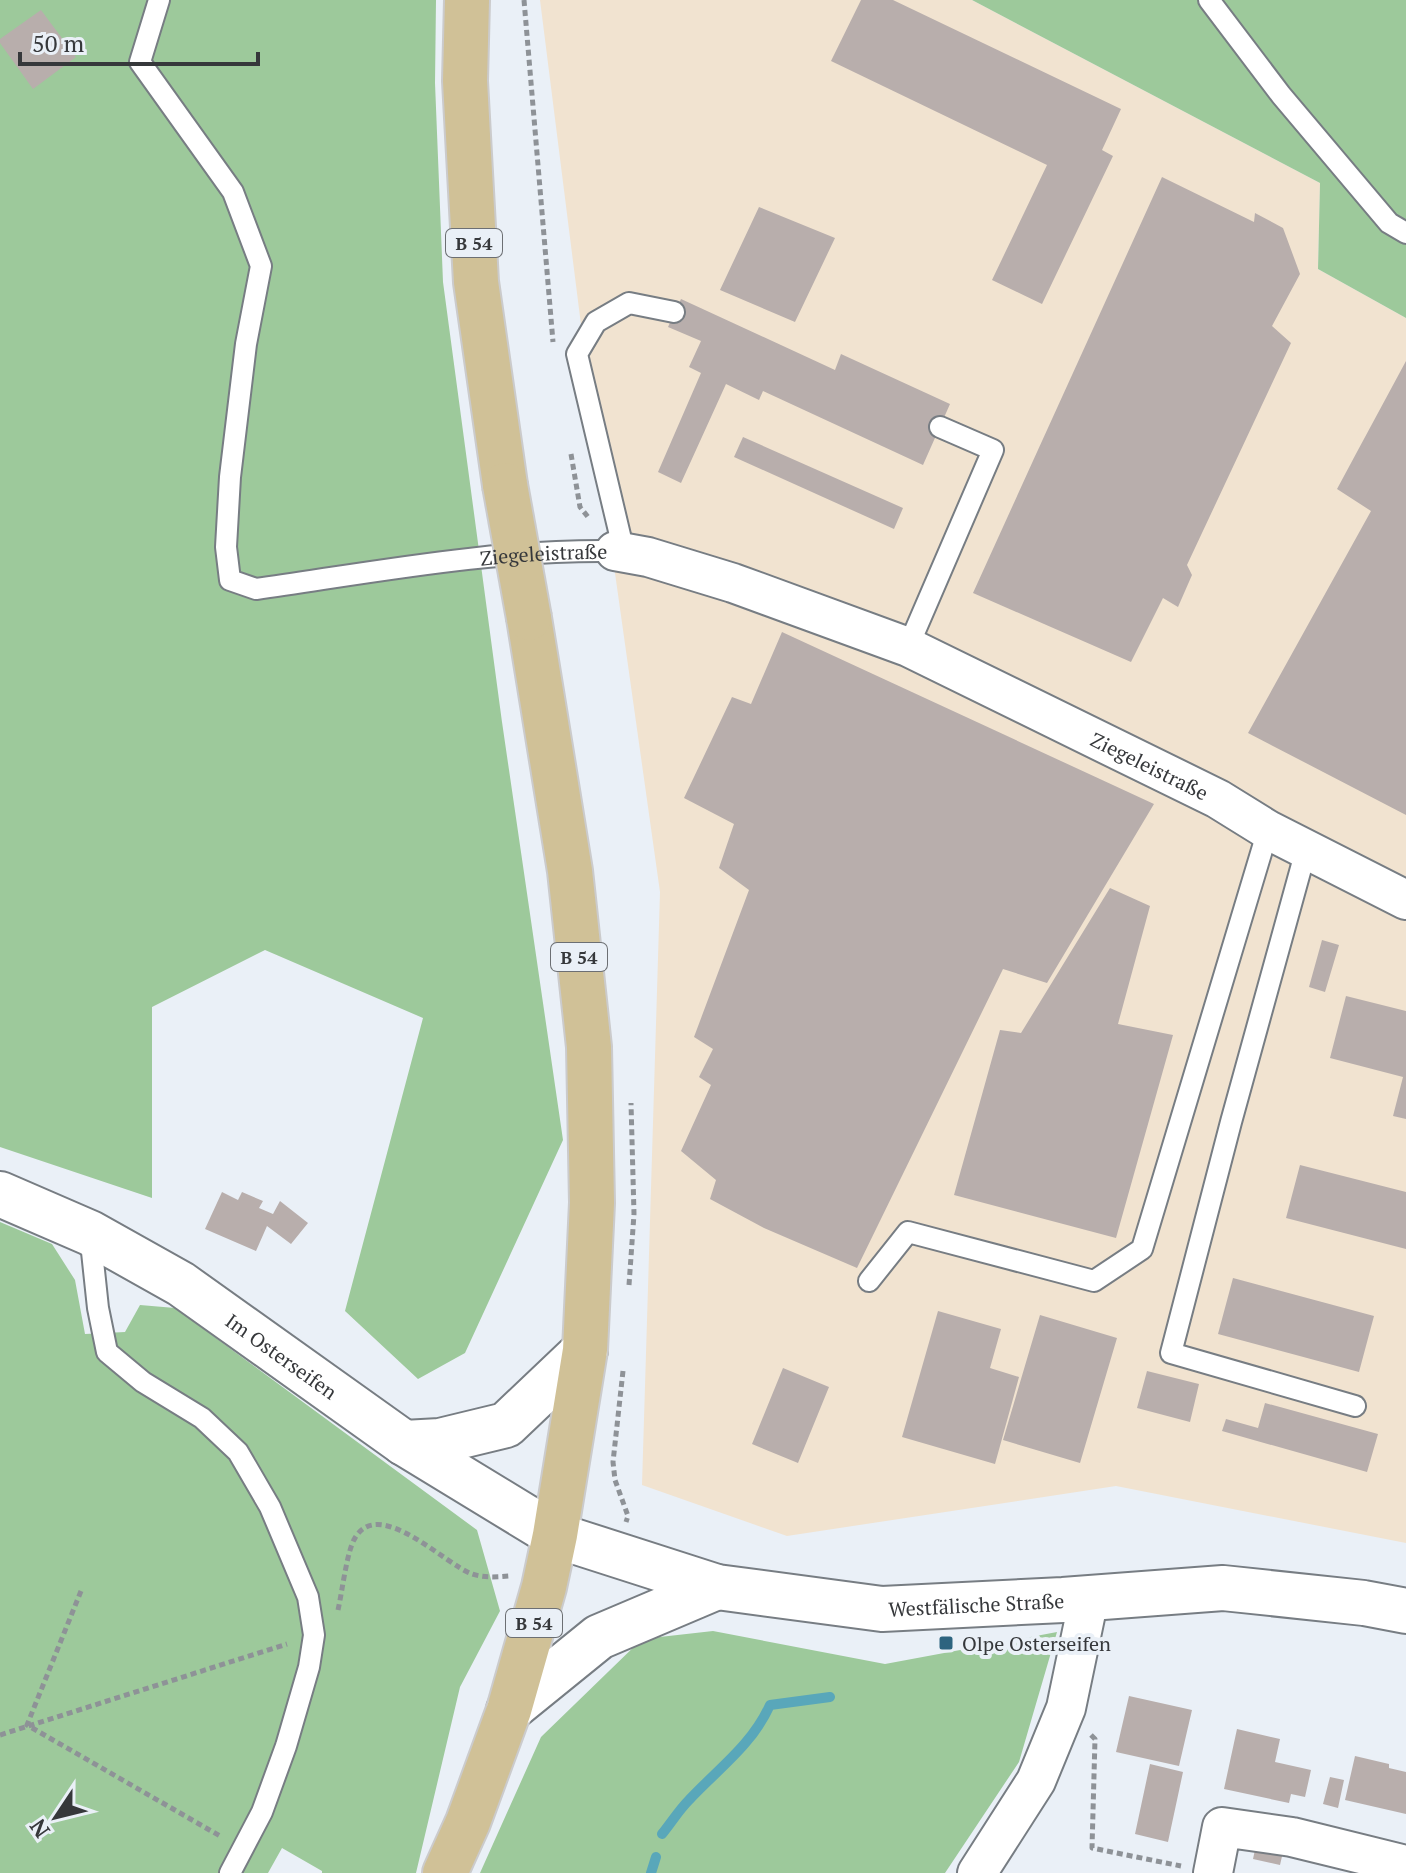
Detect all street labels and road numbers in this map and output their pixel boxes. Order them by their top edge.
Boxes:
road number: B 54 [446,229,502,257]
street label: Ziegeleistraße [479,537,607,571]
street label: Ziegeleistraße [1086,725,1213,806]
road number: B 54 [551,943,607,971]
street label: Im Osterseifen [220,1307,343,1405]
street label: Westfälische Straße [888,1586,1065,1622]
road number: B 54 [506,1609,562,1637]

